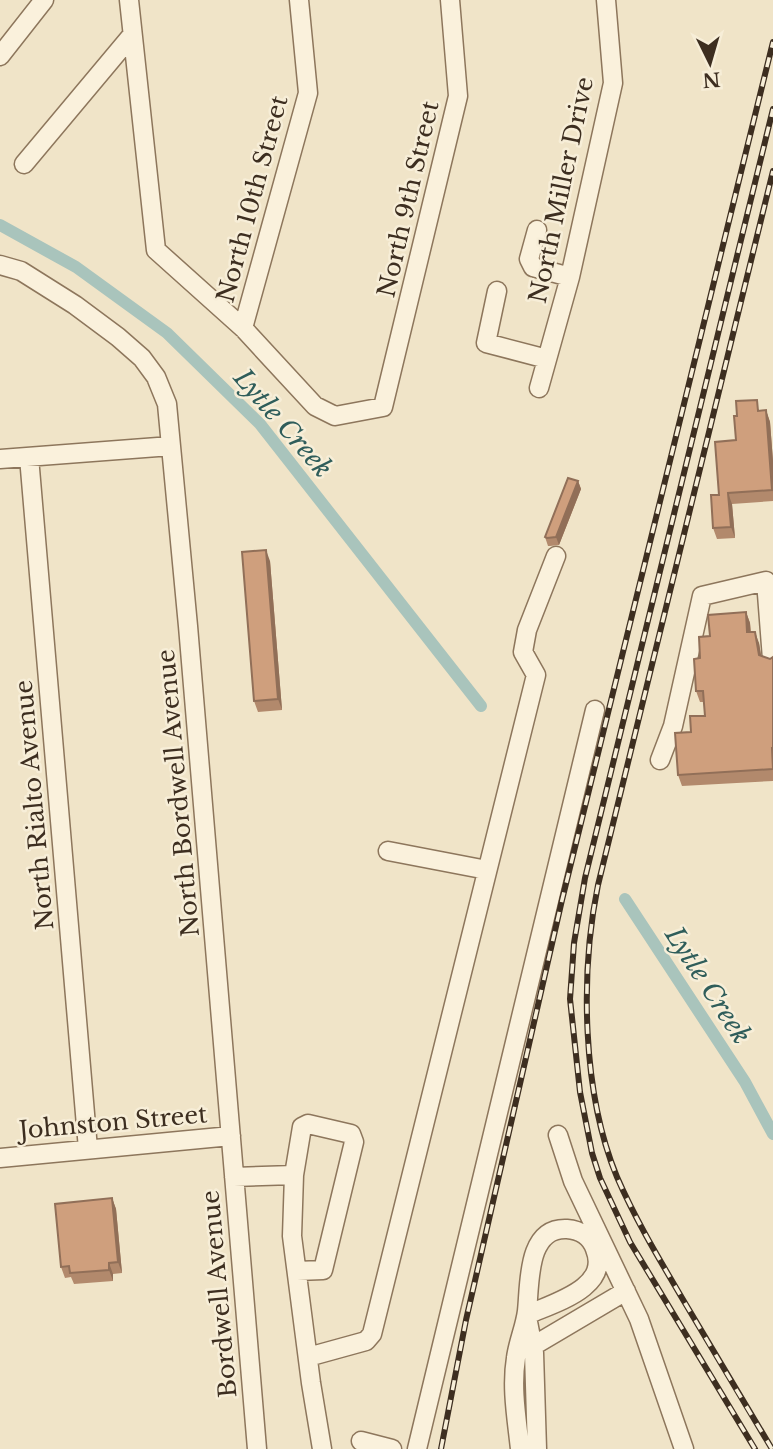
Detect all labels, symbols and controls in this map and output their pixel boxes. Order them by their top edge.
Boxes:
north arrow [675,28,745,98]
text: N [701,67,721,92]
street label: North Miller Drive [523,74,599,306]
street label: North 10th Street [210,92,294,306]
street label: North 9th Street [371,98,445,300]
water label: Lytle Creek [227,361,339,484]
street label: North Bordwell Avenue [151,648,205,938]
street label: North Rialto Avenue [9,679,59,931]
water label: Lytle Creek [658,920,758,1050]
street label: Johnston Street [15,1099,208,1145]
street label: Bordwell Avenue [195,1189,243,1399]

